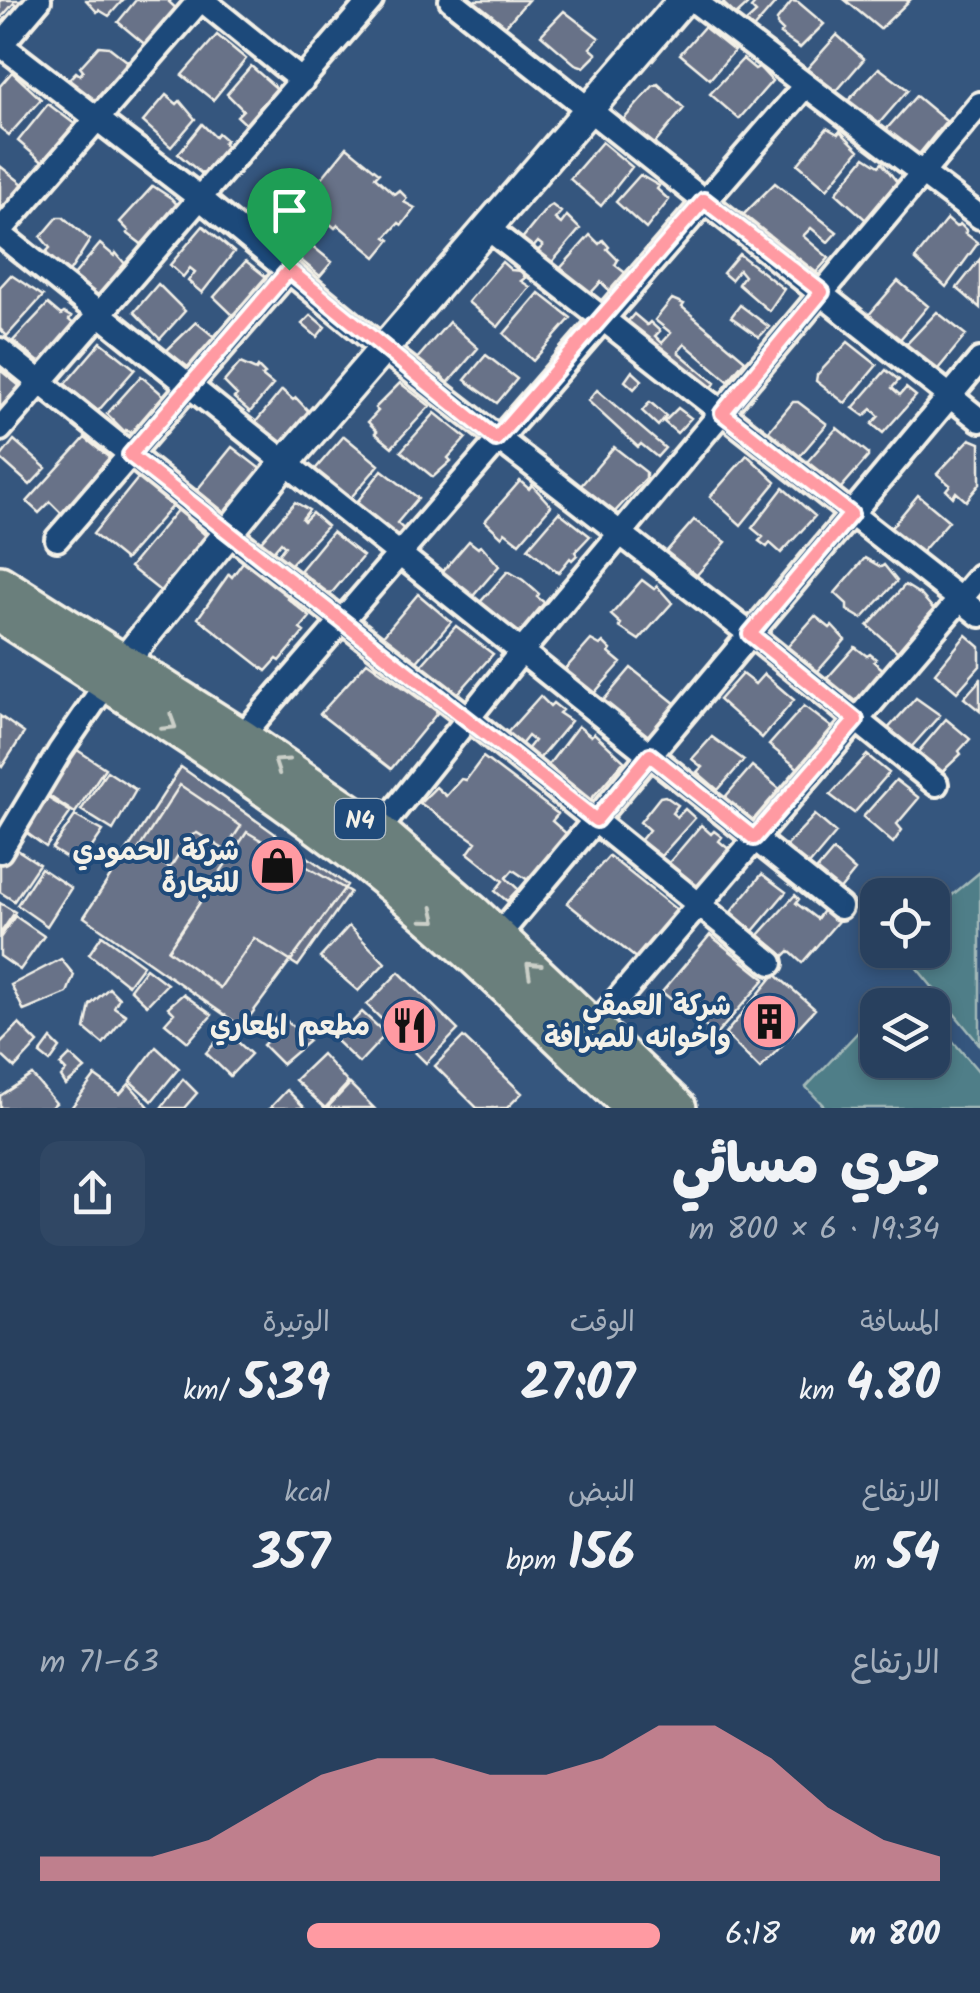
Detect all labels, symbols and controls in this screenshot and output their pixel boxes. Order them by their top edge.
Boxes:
pin [247,168,332,271]
icon: arrive [262,183,317,238]
one-way arrow [159,712,177,731]
one-way arrow [273,757,291,776]
road number: N4 [335,799,385,839]
place label: شركة الحمودي للتجارة [72,830,239,907]
shop icon: شركة الحمودي للتجارة [248,836,308,896]
map controls [860,878,950,1078]
button: locate [860,878,950,968]
one-way arrow [420,905,438,923]
one-way arrow [525,962,543,980]
place label: شركة العمقي واخوانه للصرافة [544,985,731,1062]
button: layers [860,988,950,1078]
building icon: شركة العمقي واخوانه للصرافة [740,991,800,1051]
restaurant icon: مطعم المعاري [379,995,439,1055]
place label: مطعم المعاري [210,1005,370,1050]
text: جري مسائي [672,1124,940,1211]
button: share [40,1141,145,1246]
text: 19:34 · 6 × 800 m [689,1205,940,1256]
text: الوتيرة [262,1301,330,1346]
text: الوقت [570,1301,635,1346]
text: المسافة [860,1301,940,1346]
text: 5:39 [240,1346,330,1426]
text: 27:07 [521,1346,635,1426]
text: 4.80 [846,1346,940,1426]
text: /km [183,1369,240,1414]
text: km [799,1369,846,1414]
text: kcal [284,1471,330,1516]
text: النبض [568,1471,635,1516]
text: الارتفاع [861,1471,940,1516]
text: 357 [254,1516,330,1596]
text: 156 [568,1516,635,1596]
text: 54 [887,1516,940,1596]
text: bpm [506,1539,568,1584]
text: m [854,1539,887,1584]
text: 63–71 m [40,1638,159,1689]
text: الارتفاع [850,1639,940,1690]
text: 6:18 [725,1910,780,1961]
text: 800 m [850,1910,940,1961]

